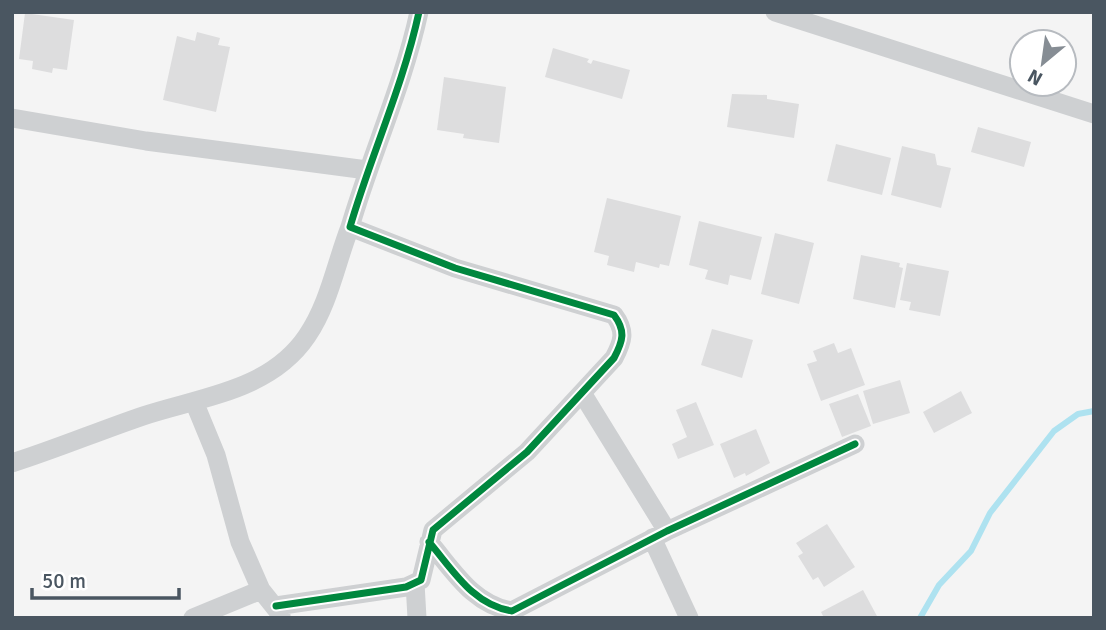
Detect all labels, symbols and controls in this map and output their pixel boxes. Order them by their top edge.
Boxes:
north arrow [1008,28,1078,98]
text: N [1024,63,1047,91]
scale bar [32,556,178,600]
text: 50 m [42,568,86,594]

